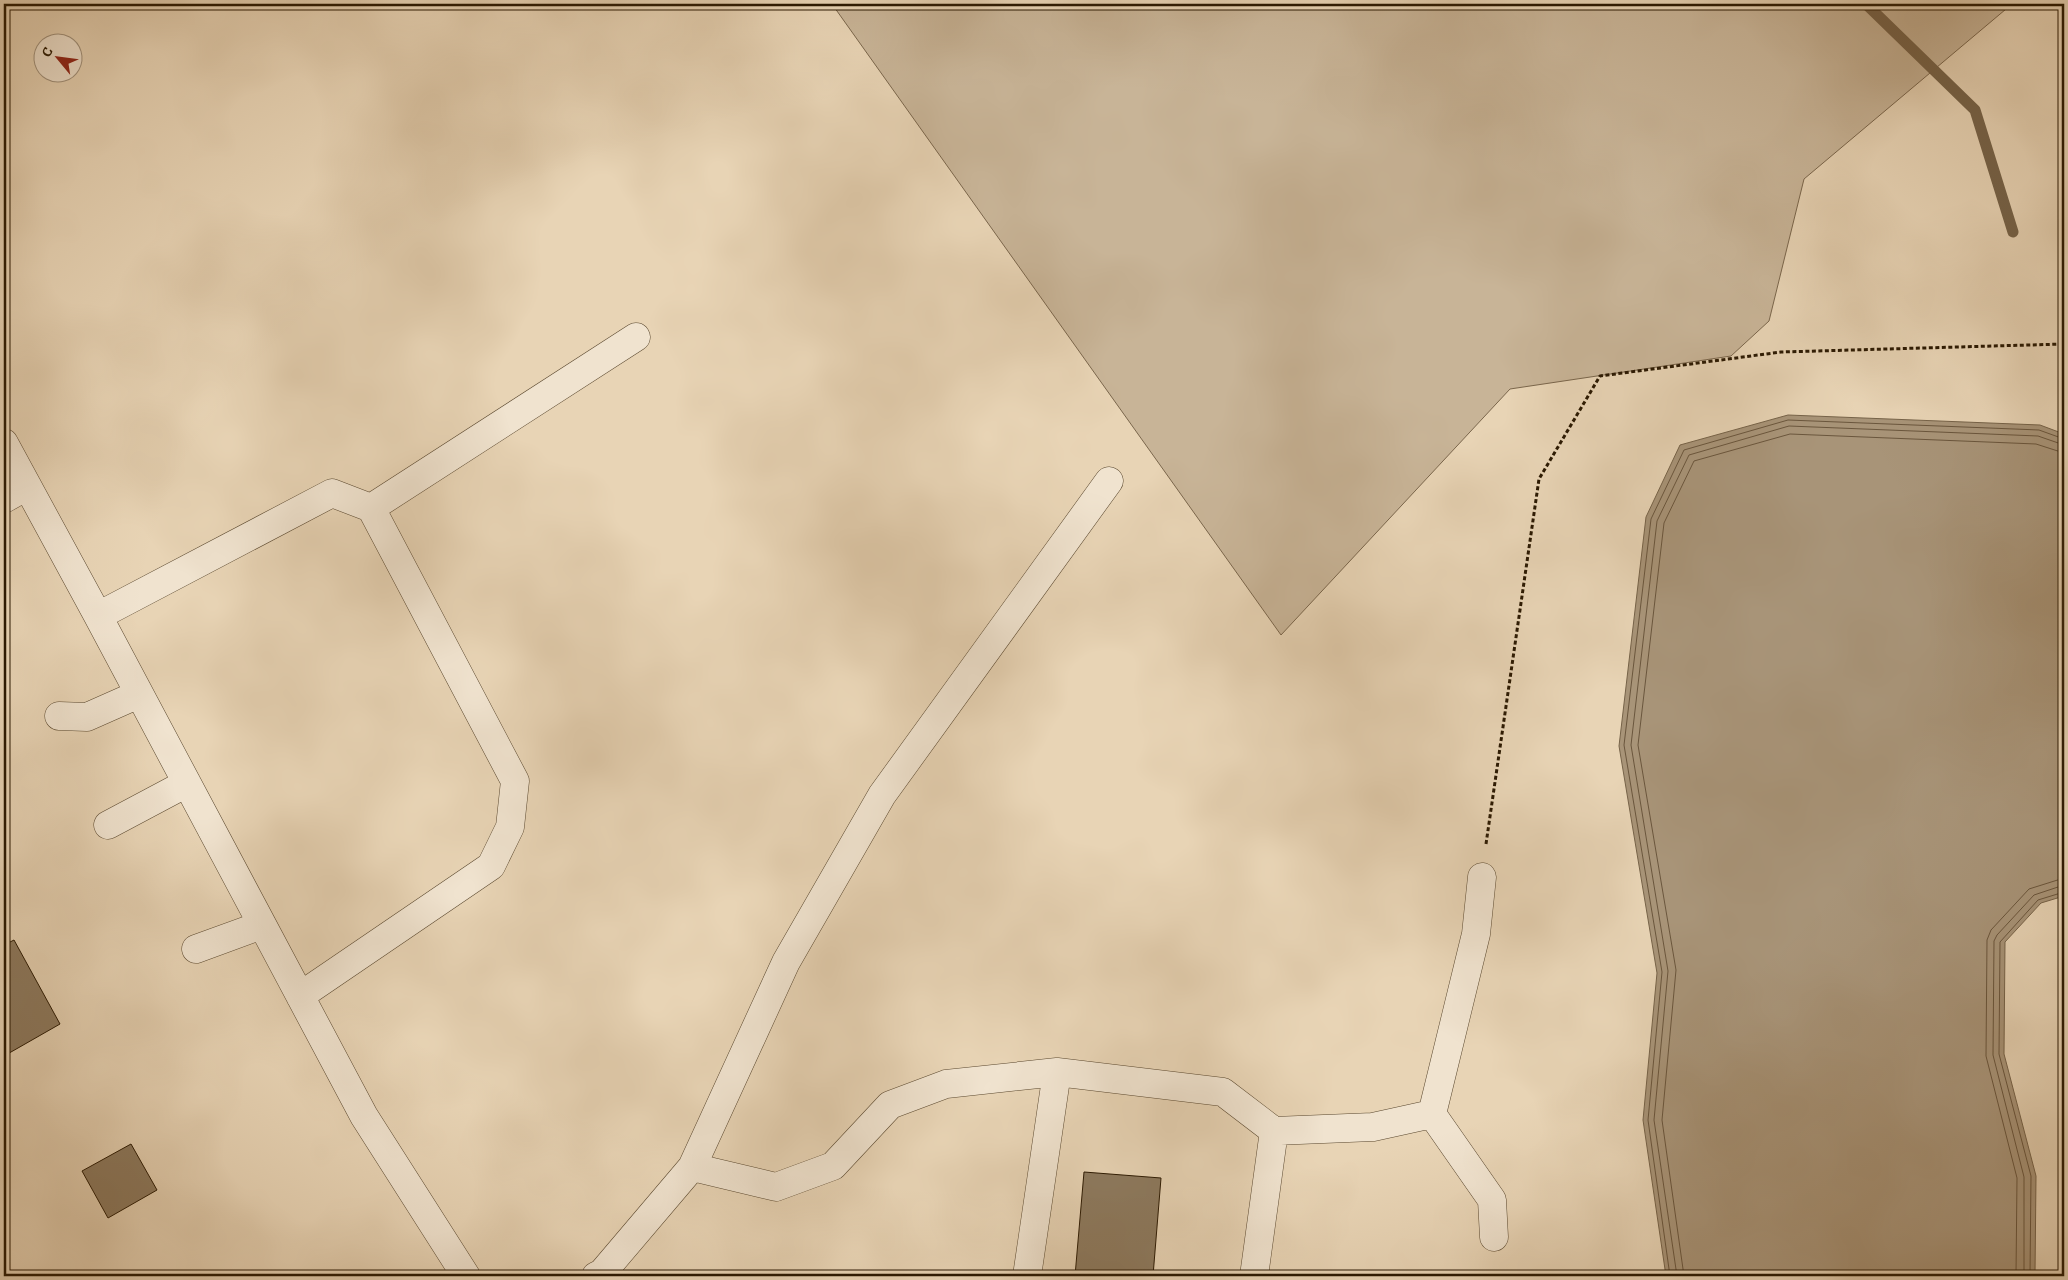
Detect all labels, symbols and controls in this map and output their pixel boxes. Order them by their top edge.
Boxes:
north arrow [32,32,82,82]
text: С [37,43,58,60]

